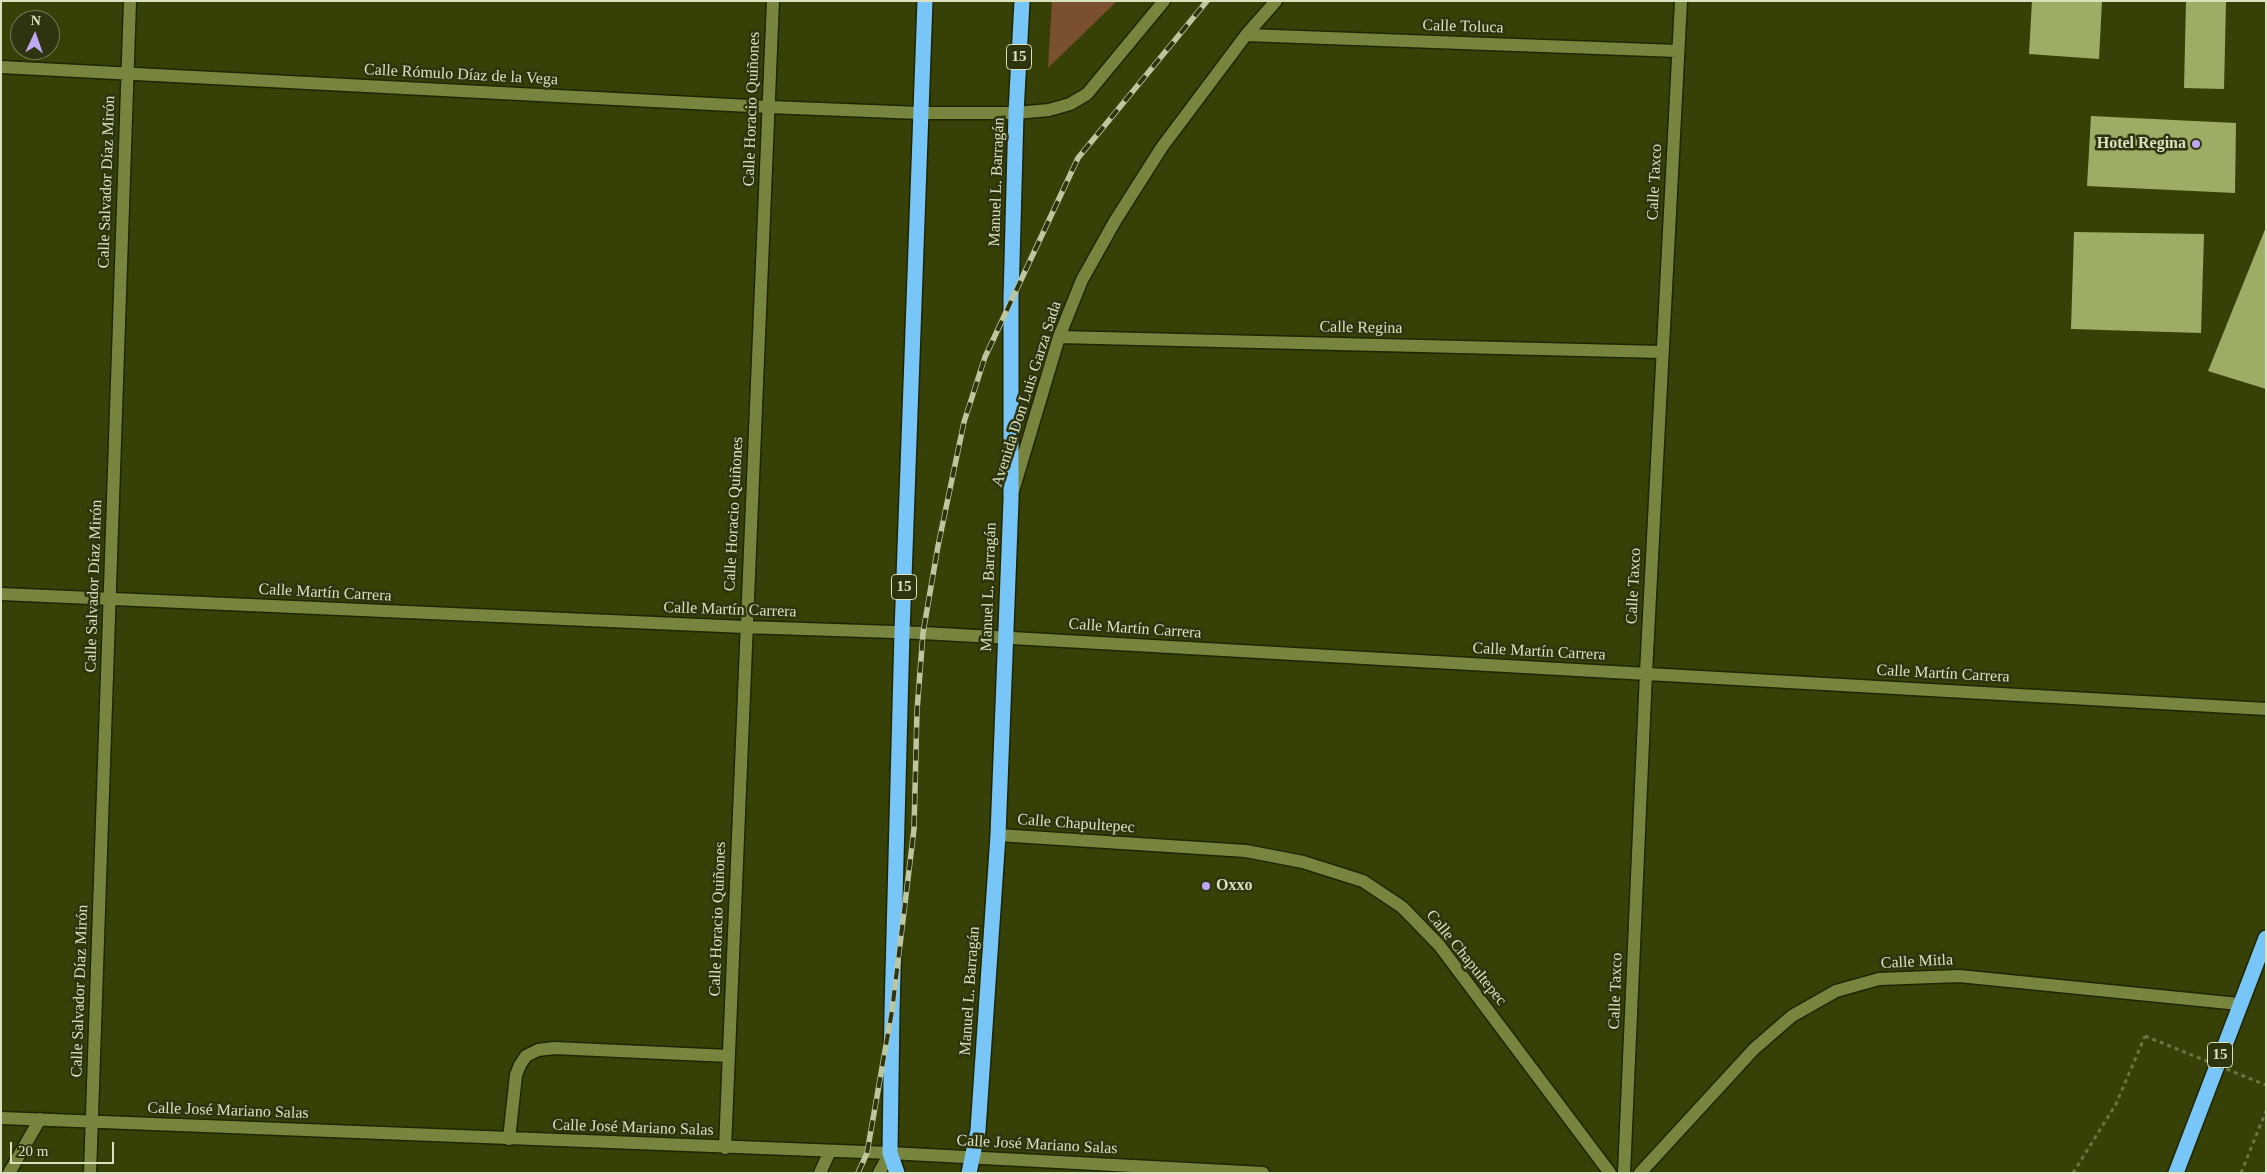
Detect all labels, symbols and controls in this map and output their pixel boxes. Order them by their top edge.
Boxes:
north arrow [10,10,60,60]
text: N [30,13,41,28]
street label: Calle Toluca [1422,16,1504,38]
street label: Calle Horacio Quiñones [740,31,764,187]
road number: 15 [1006,44,1032,70]
street label: Calle Rómulo Díaz de la Vega [364,60,558,90]
street label: Calle Salvador Díaz Mirón [94,95,120,269]
street label: Manuel L. Barragán [985,117,1009,247]
place label: Hotel Regina [2097,134,2186,154]
marker: Hotel Regina [2190,138,2202,150]
street label: Calle Taxco [1643,143,1667,221]
street label: Avenida Don Luis Garza Sada [988,299,1066,489]
street label: Calle Regina [1319,318,1403,338]
street label: Calle Horacio Quiñones [720,436,748,592]
street label: Calle Salvador Díaz Mirón [81,499,107,673]
street label: Manuel L. Barragán [977,522,1001,652]
street label: Calle Taxco [1622,547,1646,625]
road number: 15 [892,574,916,600]
street label: Calle Martín Carrera [258,580,392,606]
street label: Calle Martín Carrera [663,598,797,622]
street label: Calle Martín Carrera [1068,615,1202,643]
street label: Calle Martín Carrera [1472,639,1606,665]
street label: Calle Martín Carrera [1876,661,2010,687]
street label: Calle Chapultepec [1017,810,1135,838]
street label: Calle Horacio Quiñones [706,841,730,997]
place label: Oxxo [1216,876,1252,896]
marker: Oxxo [1200,880,1212,892]
street label: Calle Salvador Díaz Mirón [67,904,93,1078]
street label: Calle Chapultepec [1421,906,1511,1010]
street label: Manuel L. Barragán [956,926,984,1056]
street label: Calle Mitla [1880,951,1954,973]
street label: Calle Taxco [1605,952,1627,1030]
road number: 15 [2208,1042,2232,1068]
street label: Calle José Mariano Salas [147,1099,309,1123]
street label: Calle José Mariano Salas [552,1116,714,1140]
street label: Calle José Mariano Salas [956,1131,1118,1159]
scale bar [12,1132,116,1164]
text: 20 m [18,1143,48,1159]

